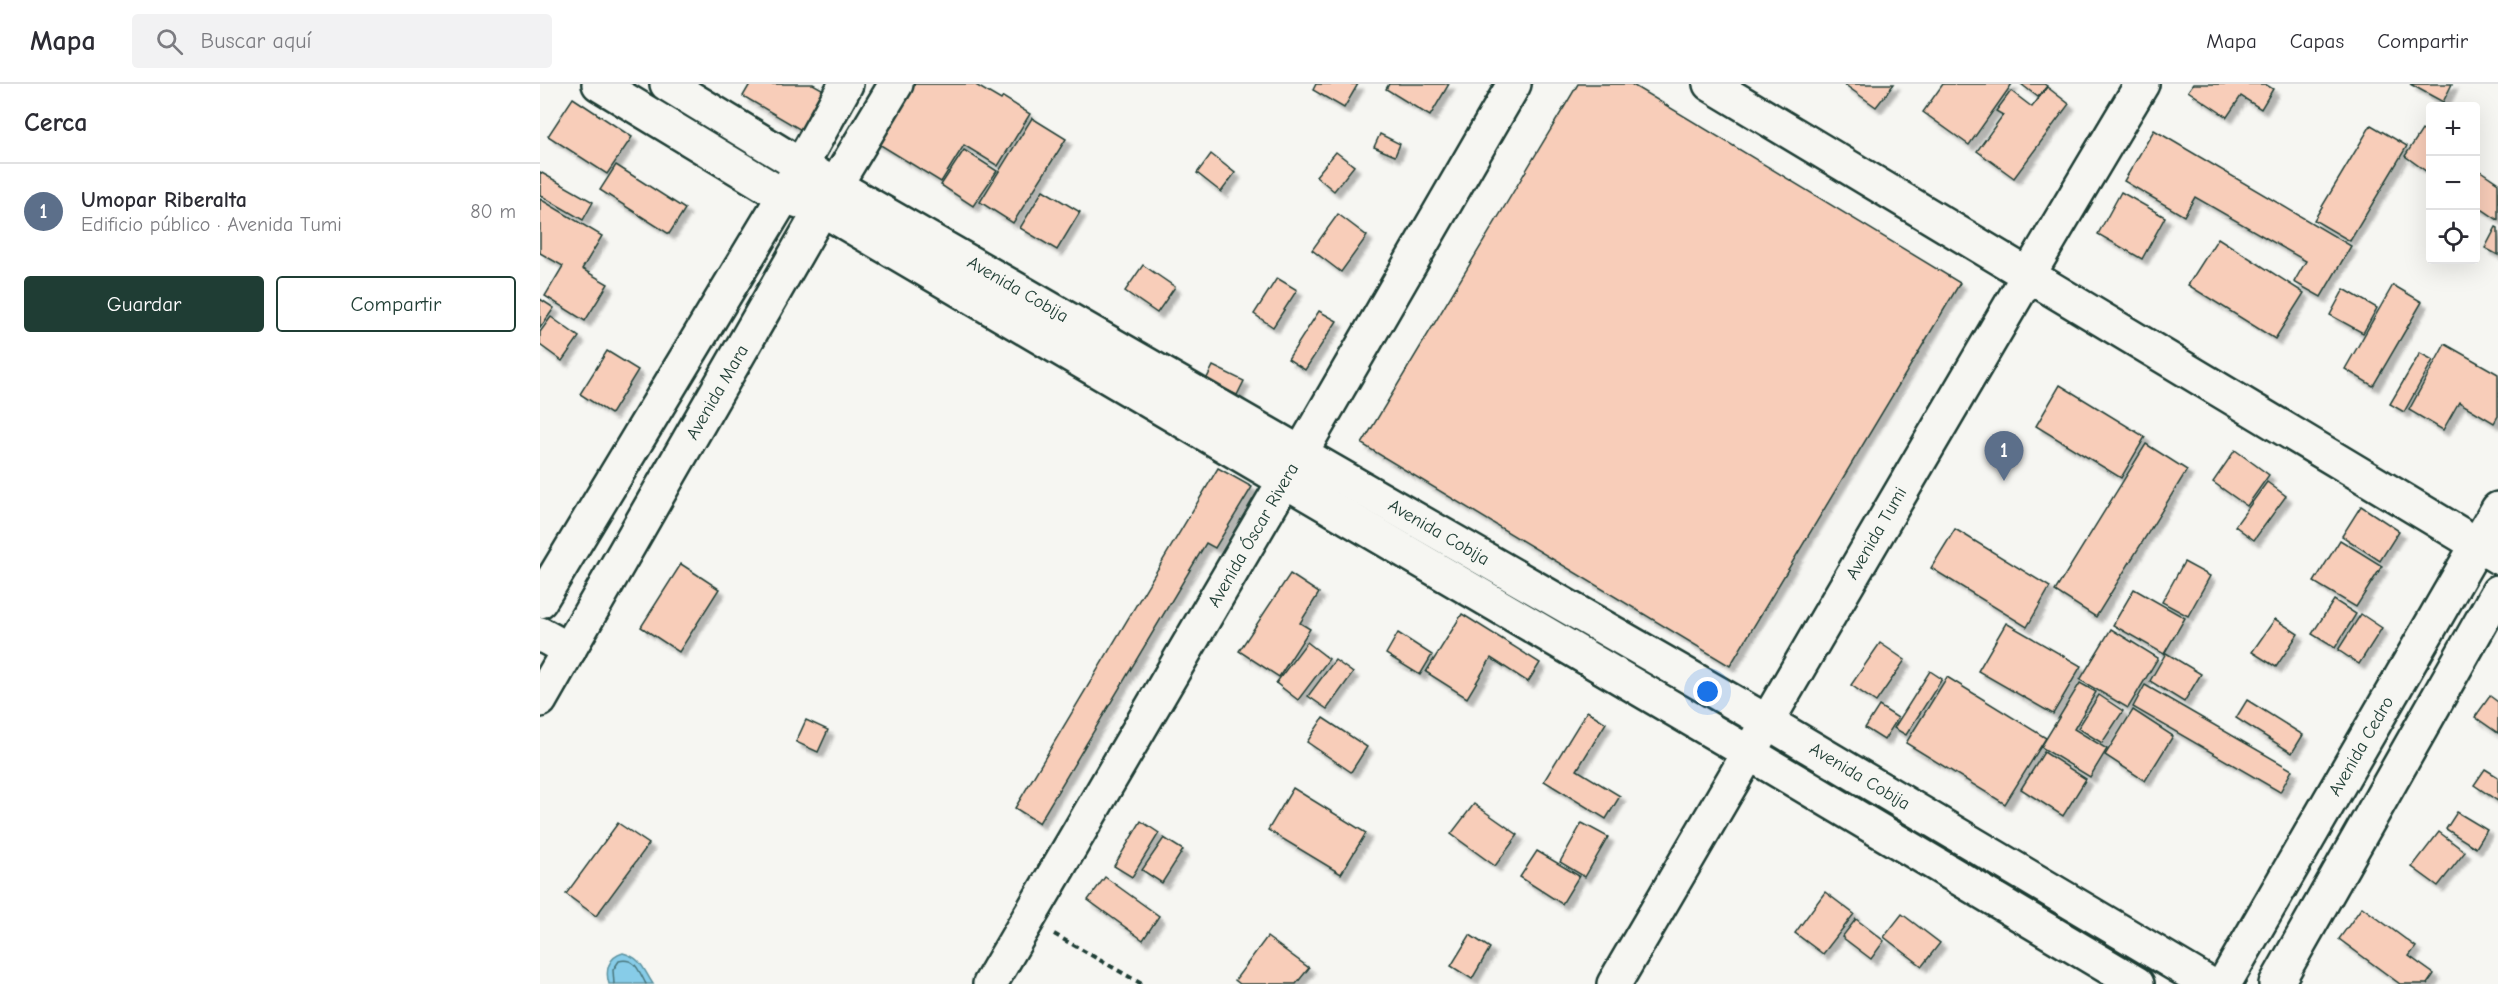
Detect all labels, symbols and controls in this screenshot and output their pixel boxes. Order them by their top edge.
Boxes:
search box [132,14,552,68]
text: Mapa [30,25,96,57]
icon: search [153,25,186,58]
text: Buscar aquí [201,28,312,54]
text: Mapa [2206,29,2257,53]
text: Capas [2290,29,2344,53]
text: Compartir [2377,29,2468,53]
map controls [2426,102,2480,264]
button: + [2426,102,2480,156]
text: Cerca [24,108,88,138]
button: − [2426,156,2480,210]
text: Umopar Riberalta [81,187,247,213]
text: 1 [40,200,47,223]
text: 80 m [470,200,516,223]
button: locate [2426,210,2480,264]
text: Edificio público · Avenida Tumi [81,213,342,236]
street label: Avenida Cobija [963,252,1072,327]
button: Guardar [24,276,264,332]
button: Compartir [276,276,516,332]
street label: Avenida Mara [682,341,753,443]
pin: 1 [1984,432,2024,481]
street label: Avenida Óscar Rivera [1203,459,1303,611]
street label: Avenida Tumi [1842,483,1911,583]
street label: Avenida Cobija [1384,495,1493,570]
your location [1693,677,1722,706]
street label: Avenida Cedro [2324,693,2398,800]
street label: Avenida Cobija [1806,738,1914,815]

